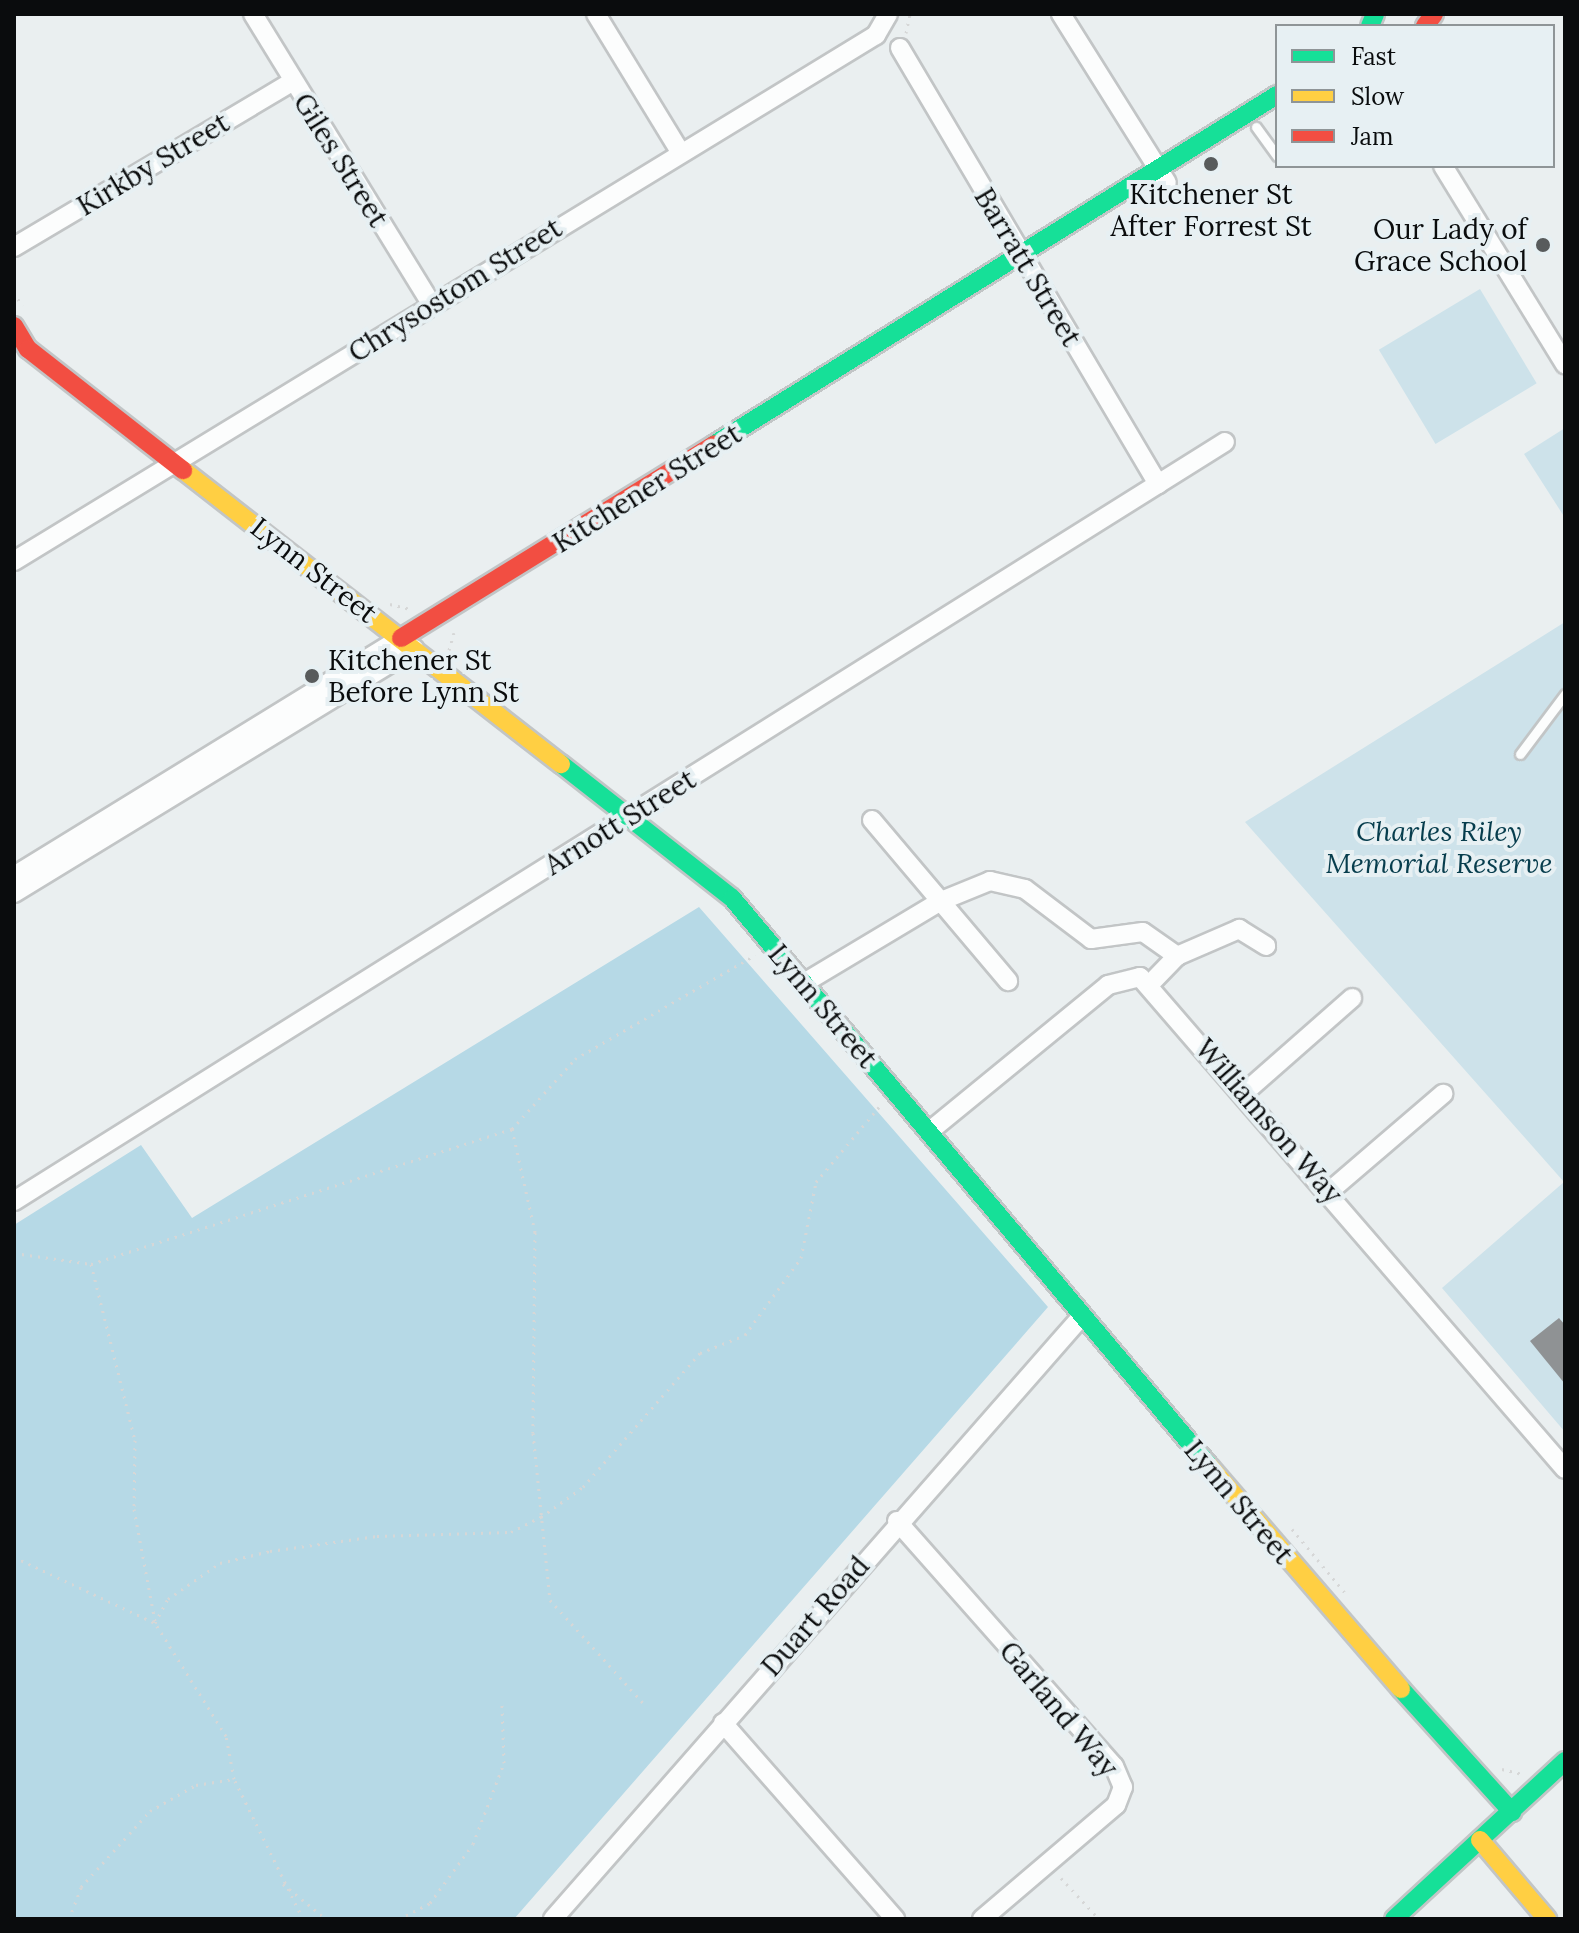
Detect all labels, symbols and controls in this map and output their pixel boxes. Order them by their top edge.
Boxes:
legend [1275,24,1555,168]
text: Fast [1351,41,1396,72]
text: Slow [1351,81,1404,112]
street label: Giles Street [287,87,395,233]
street label: Kirkby Street [71,105,235,223]
text: Jam [1351,121,1393,152]
marker: Kitchener St After Forrest St [1202,155,1220,173]
place label: Kitchener St After Forrest St [1110,177,1312,243]
street label: Barratt Street [968,182,1088,352]
street label: Chrysostom Street [342,211,568,369]
place label: Our Lady of Grace School [1354,212,1527,278]
marker: Our Lady of Grace School [1534,236,1552,254]
street label: Kitchener Street [546,416,748,560]
street label: Lynn Street [244,510,384,630]
place label: Kitchener St Before Lynn St [328,643,519,709]
marker: Kitchener St Before Lynn St [303,667,321,685]
street label: Arnott Street [538,762,702,882]
park label: Charles Riley Memorial Reserve [1325,814,1553,880]
street label: Lynn Street [762,937,884,1075]
street label: Williamson Way [1188,1032,1350,1210]
street label: Lynn Street [1178,1433,1300,1571]
street label: Duart Road [754,1549,876,1683]
street label: Garland Way [993,1634,1125,1784]

